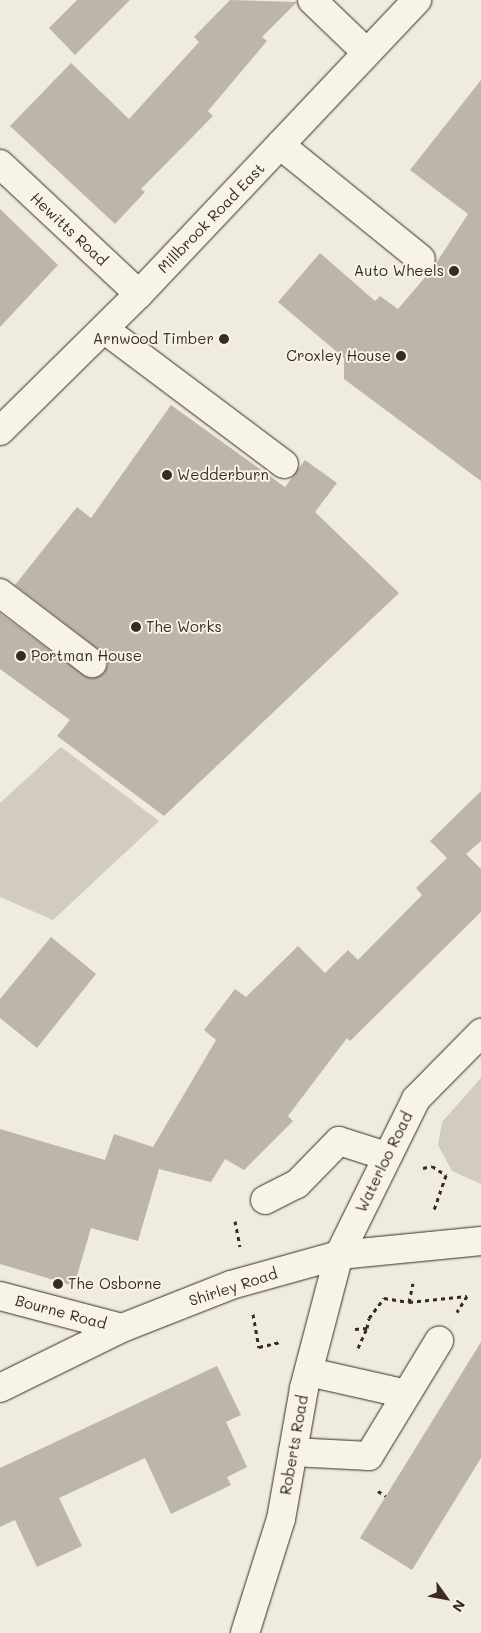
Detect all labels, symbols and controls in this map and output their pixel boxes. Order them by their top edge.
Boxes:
street label: Millbrook Road East [154,159,268,277]
street label: Hewitts Road [27,189,111,269]
place label: Auto Wheels [354,262,444,280]
marker: Auto Wheels [448,265,460,277]
place label: Arnwood Timber [93,330,214,348]
marker: Arnwood Timber [218,333,230,345]
place label: Croxley House [286,347,391,365]
marker: Croxley House [395,350,407,362]
place label: Wedderburn [177,466,269,484]
marker: Wedderburn [161,469,173,481]
place label: The Works [146,618,222,636]
marker: The Works [130,621,142,633]
place label: Portman House [31,647,142,665]
marker: Portman House [15,650,27,662]
street label: Waterloo Road [352,1109,416,1215]
street label: Shirley Road [186,1264,280,1310]
place label: The Osborne [68,1275,162,1293]
marker: The Osborne [52,1278,64,1290]
street label: Bourne Road [13,1291,109,1333]
street label: Roberts Road [276,1394,312,1496]
north arrow [421,1573,471,1623]
text: N [448,1597,470,1616]

